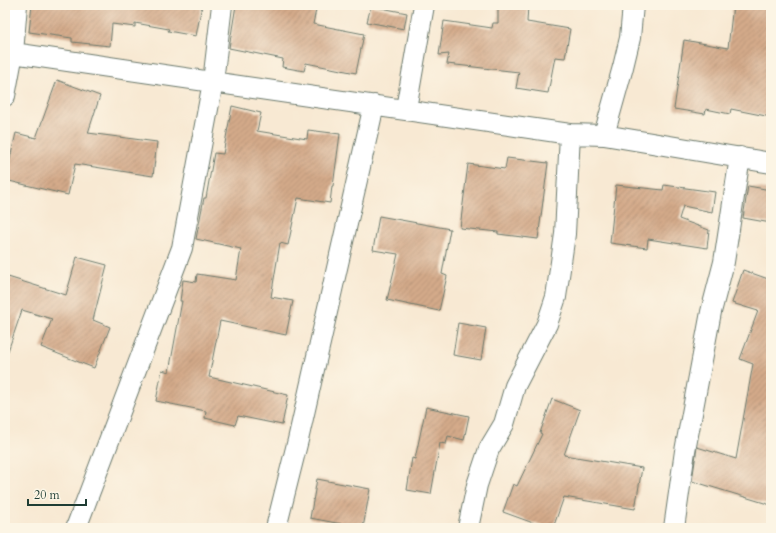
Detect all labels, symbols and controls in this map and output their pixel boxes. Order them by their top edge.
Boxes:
scale bar [28,481,86,507]
text: 20 m [34,487,61,503]

